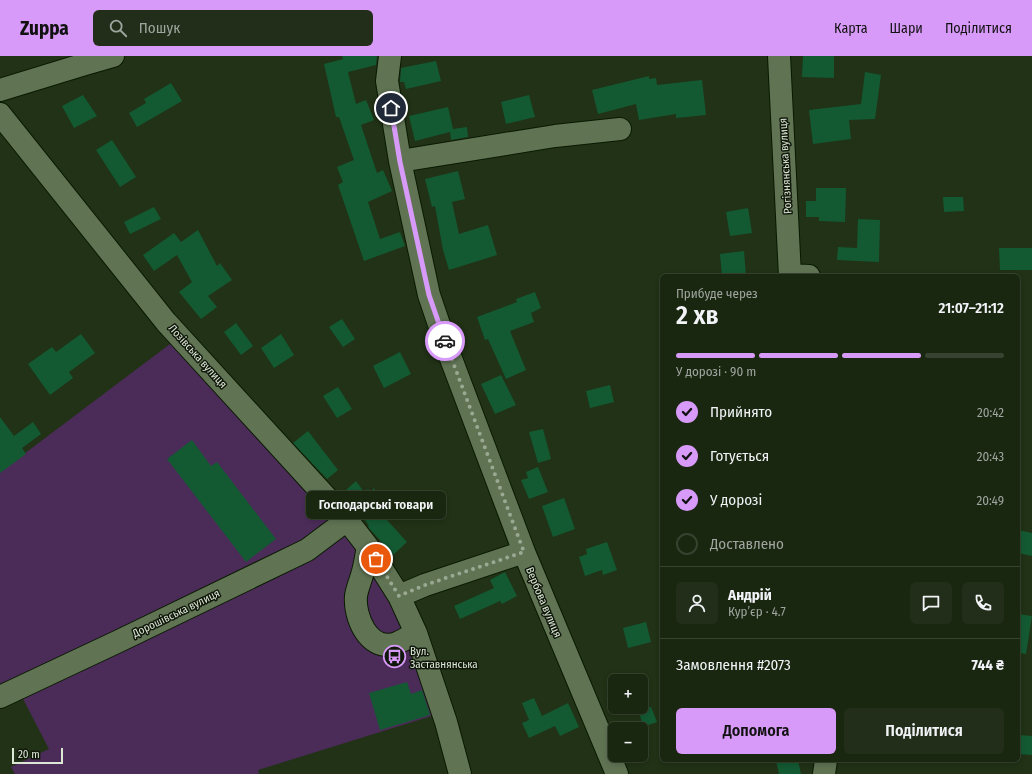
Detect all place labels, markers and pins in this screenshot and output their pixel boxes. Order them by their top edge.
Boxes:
pin [374,91,408,125]
callout: Господарські товари [306,491,446,519]
pin [359,542,393,576]
bus stop icon: Вул. Заставнянська [381,644,407,670]
place label: Вул. Заставнянська [410,645,478,671]

